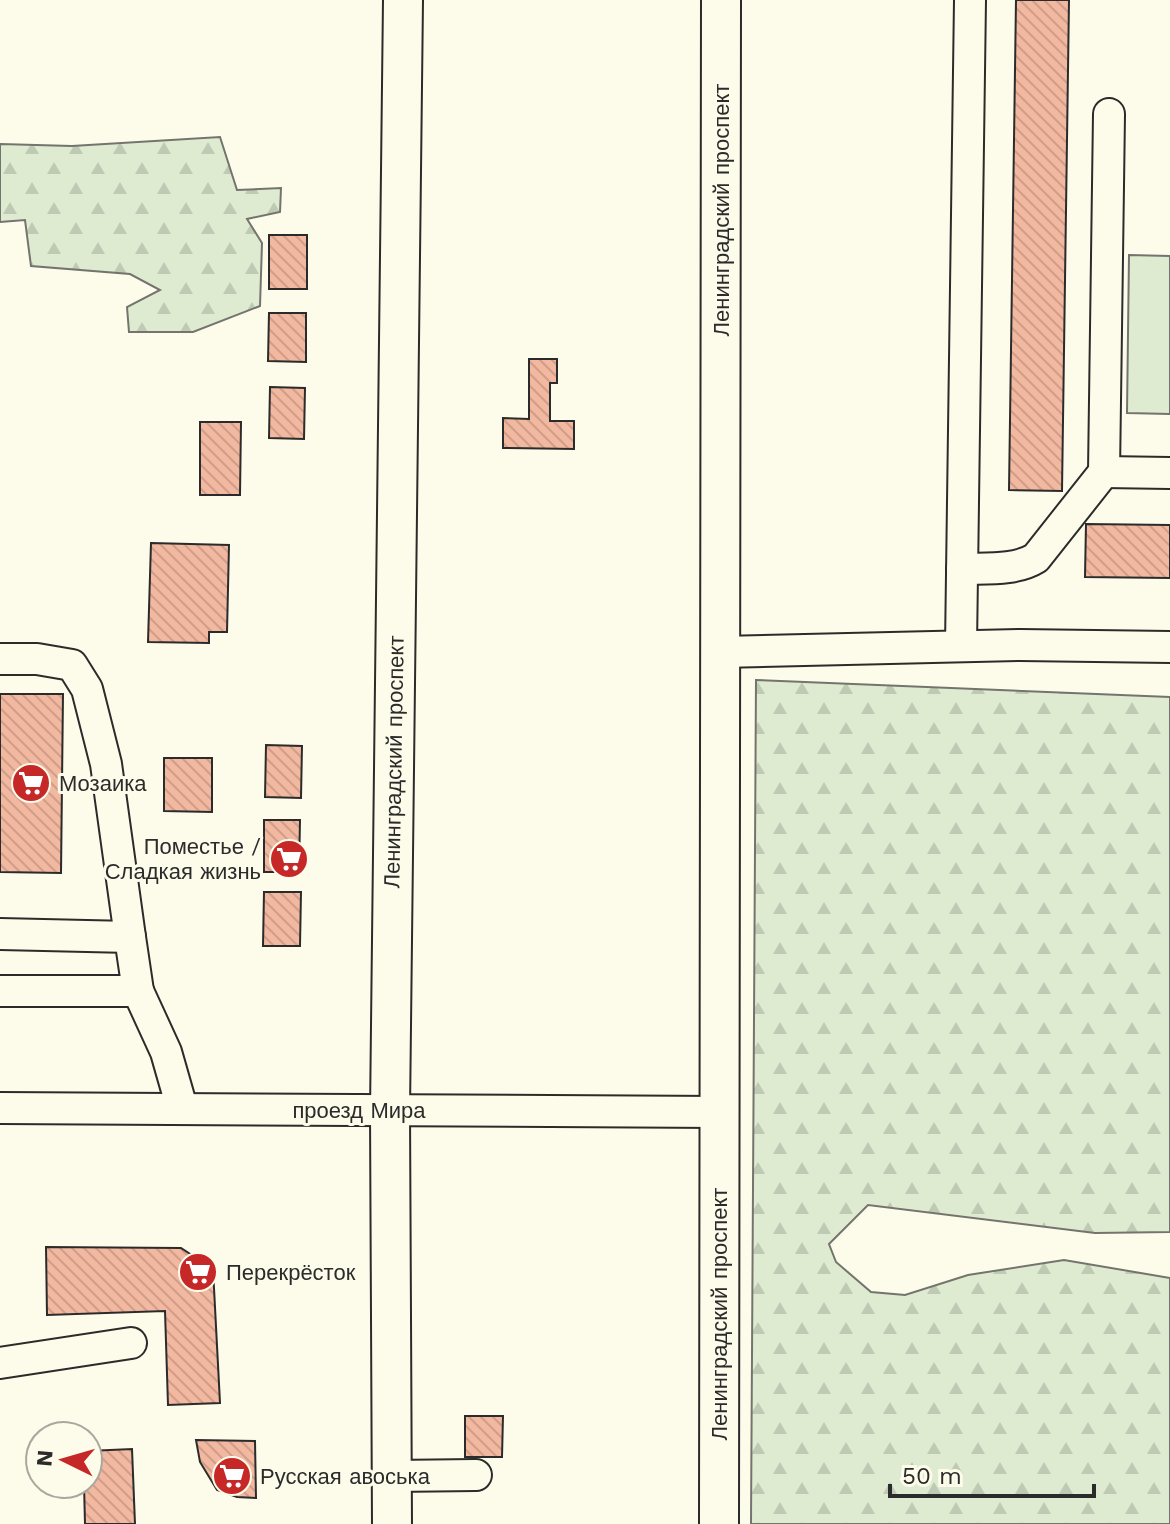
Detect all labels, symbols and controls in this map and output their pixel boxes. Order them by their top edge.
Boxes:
street label: Ленинградский проспект [709,84,734,336]
street label: Ленинградский проспект [379,635,409,889]
supermarket icon: Мозаика [10,762,52,804]
place label: Мозаика [59,771,147,796]
place label: Поместье / Сладкая жизнь [105,834,261,884]
supermarket icon: Поместье / Сладкая жизнь [268,838,310,880]
street label: проезд Мира [292,1098,426,1123]
street label: Ленинградский проспект [707,1188,732,1440]
supermarket icon: Перекрёсток [177,1251,219,1293]
place label: Перекрёсток [226,1260,356,1285]
north arrow [24,1420,104,1500]
scale bar [890,1448,1094,1498]
text: N [31,1449,58,1468]
supermarket icon: Русская авоська [211,1455,253,1497]
text: 50 m [902,1462,962,1490]
place label: Русская авоська [260,1464,431,1489]

